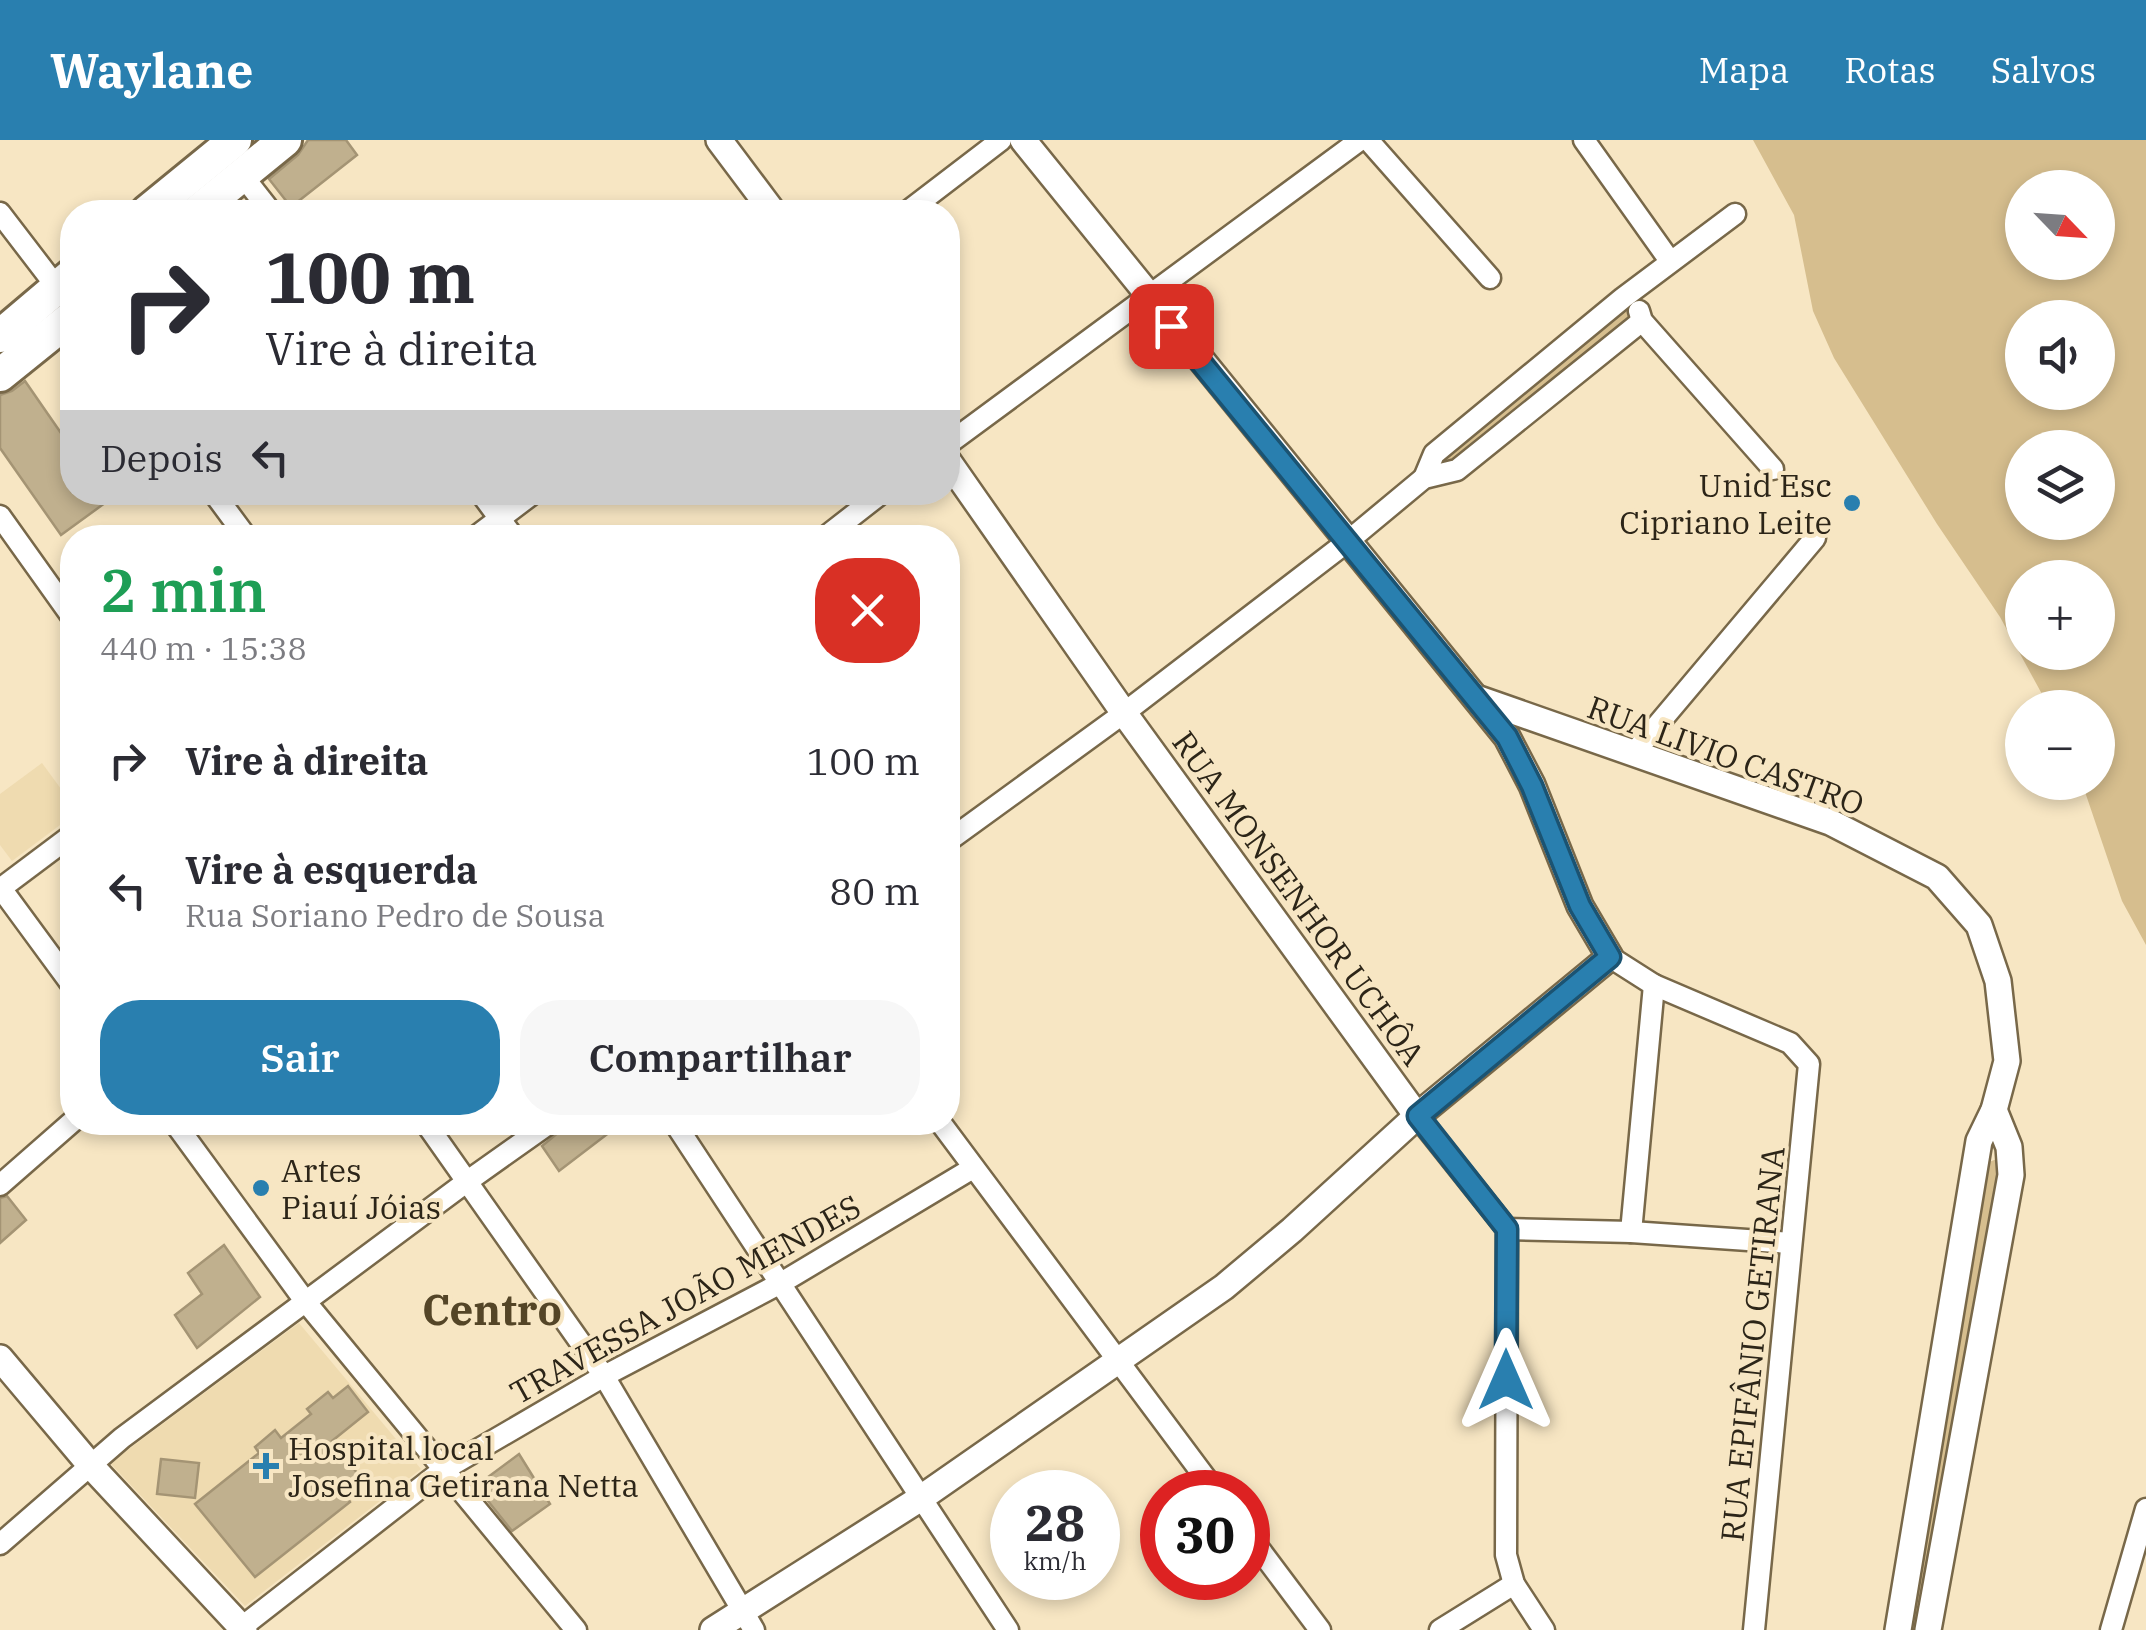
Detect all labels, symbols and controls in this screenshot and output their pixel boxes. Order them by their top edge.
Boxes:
text: Waylane [50,39,253,101]
text: Mapa [1699,47,1789,93]
text: Rotas [1844,47,1936,93]
text: Salvos [1991,47,2096,93]
north arrow [2005,170,2115,280]
map controls [2005,170,2115,800]
text: 100 m [265,231,475,322]
icon: right [100,240,230,370]
pin [1129,284,1214,369]
icon: arrive [1144,299,1199,354]
button: sound [2005,300,2115,410]
text: Vire à direita [265,319,538,377]
icon: left [243,430,298,485]
button: layers [2005,430,2115,540]
text: Depois [100,433,223,482]
place label: Unid Esc Cipriano Leite [1619,464,1832,543]
marker: Unid Esc Cipriano Leite [1841,492,1863,514]
text: 2 min [100,550,267,629]
button: close [815,558,920,663]
button: + [2005,560,2115,670]
text: 440 m · 15:38 [100,627,307,669]
street label: RUA LIVIO CASTRO [1582,685,1870,825]
button: − [2005,690,2115,800]
street label: RUA MONSENHOR UCHÔA [1163,722,1435,1074]
icon: right [100,733,155,788]
text: Vire à direita [185,736,429,785]
text: 100 m [807,736,920,785]
text: Vire à esquerda [185,845,478,894]
icon: left [100,863,155,918]
text: 80 m [829,866,920,915]
text: Rua Soriano Pedro de Sousa [185,894,605,936]
button: Sair [100,1000,500,1115]
button: Compartilhar [520,1000,920,1115]
street label: RUA EPIFÂNIO GETIRANA [1710,1144,1794,1544]
place label: Artes Piauí Jóias [281,1149,441,1228]
marker: Artes Piauí Jóias [250,1177,272,1199]
street label: TRAVESSA JOÃO MENDES [502,1185,868,1413]
district label: Centro [422,1282,562,1337]
position arrow [1454,1328,1558,1432]
place label: Hospital local Josefina Getirana Netta [288,1427,639,1506]
marker: Hospital local Josefina Getirana Netta [253,1453,279,1479]
speed limit sign: 30 [1140,1470,1270,1600]
text: 28 [1025,1490,1085,1555]
text: km/h [1023,1544,1087,1577]

